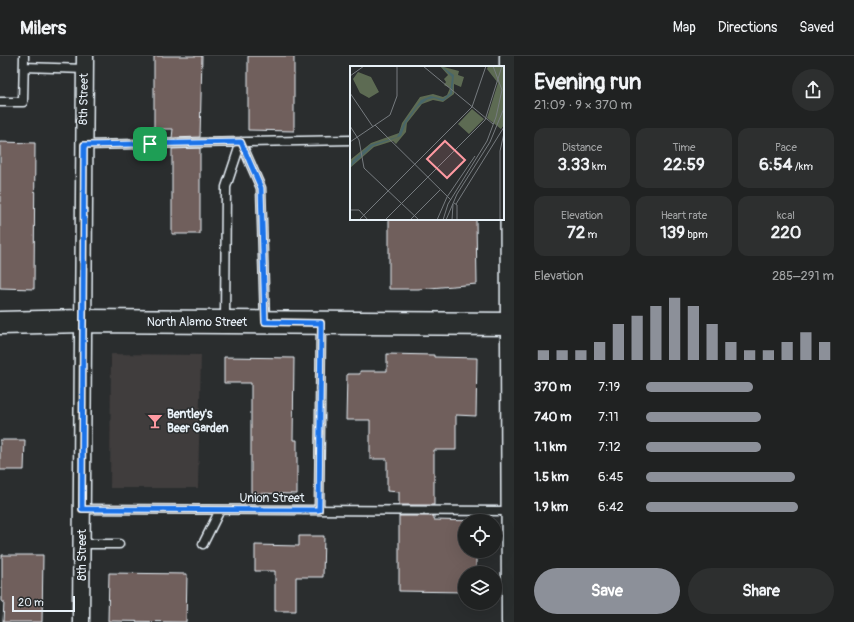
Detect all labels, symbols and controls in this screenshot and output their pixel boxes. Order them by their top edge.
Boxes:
text: Milers [20,16,66,40]
text: Map [673,19,696,36]
text: Directions [718,19,777,36]
text: Saved [799,19,834,36]
inset map [350,66,504,220]
text: Evening run [534,68,642,96]
button: share [792,69,834,111]
street label: 8th Street [76,73,92,125]
text: 21:09 · 9 × 370 m [534,97,632,113]
pin [133,127,167,161]
icon: arrive [139,133,161,155]
text: Distance [562,141,602,154]
text: Time [673,141,696,154]
text: Pace [775,141,797,154]
text: 3.33 [558,154,590,175]
text: 22:59 [663,154,705,175]
text: 6:54 [759,154,792,175]
text: km [590,160,606,173]
text: /km [792,160,813,173]
text: Elevation [561,209,603,222]
text: Heart rate [661,209,707,222]
text: kcal [777,209,795,222]
text: 72 [567,222,585,243]
text: 139 [660,222,685,243]
text: 220 [771,222,801,243]
text: m [585,228,597,241]
text: bpm [685,228,708,241]
text: Elevation [534,268,584,284]
text: 285–291 m [772,268,834,284]
street label: North Alamo Street [147,315,247,330]
text: 370 m [534,379,571,395]
text: 7:19 [598,379,620,395]
place label: Bentley's Beer Garden [167,407,229,436]
text: 740 m [534,409,572,425]
text: 7:11 [598,409,619,425]
bar icon: Bentley's Beer Garden [146,412,164,430]
text: 1.1 km [534,439,567,455]
text: 7:12 [598,439,621,455]
text: 1.5 km [534,469,569,485]
text: 6:45 [598,469,624,485]
street label: Union Street [239,491,305,506]
text: 1.9 km [534,499,568,515]
text: 6:42 [598,499,624,515]
map controls [458,514,502,610]
button: locate [458,514,502,558]
street label: 8th Street [75,529,90,581]
button: layers [458,566,502,610]
button: Save [534,568,680,614]
button: Share [688,568,834,614]
scale bar [12,594,75,613]
text: 20 m [18,596,44,609]

